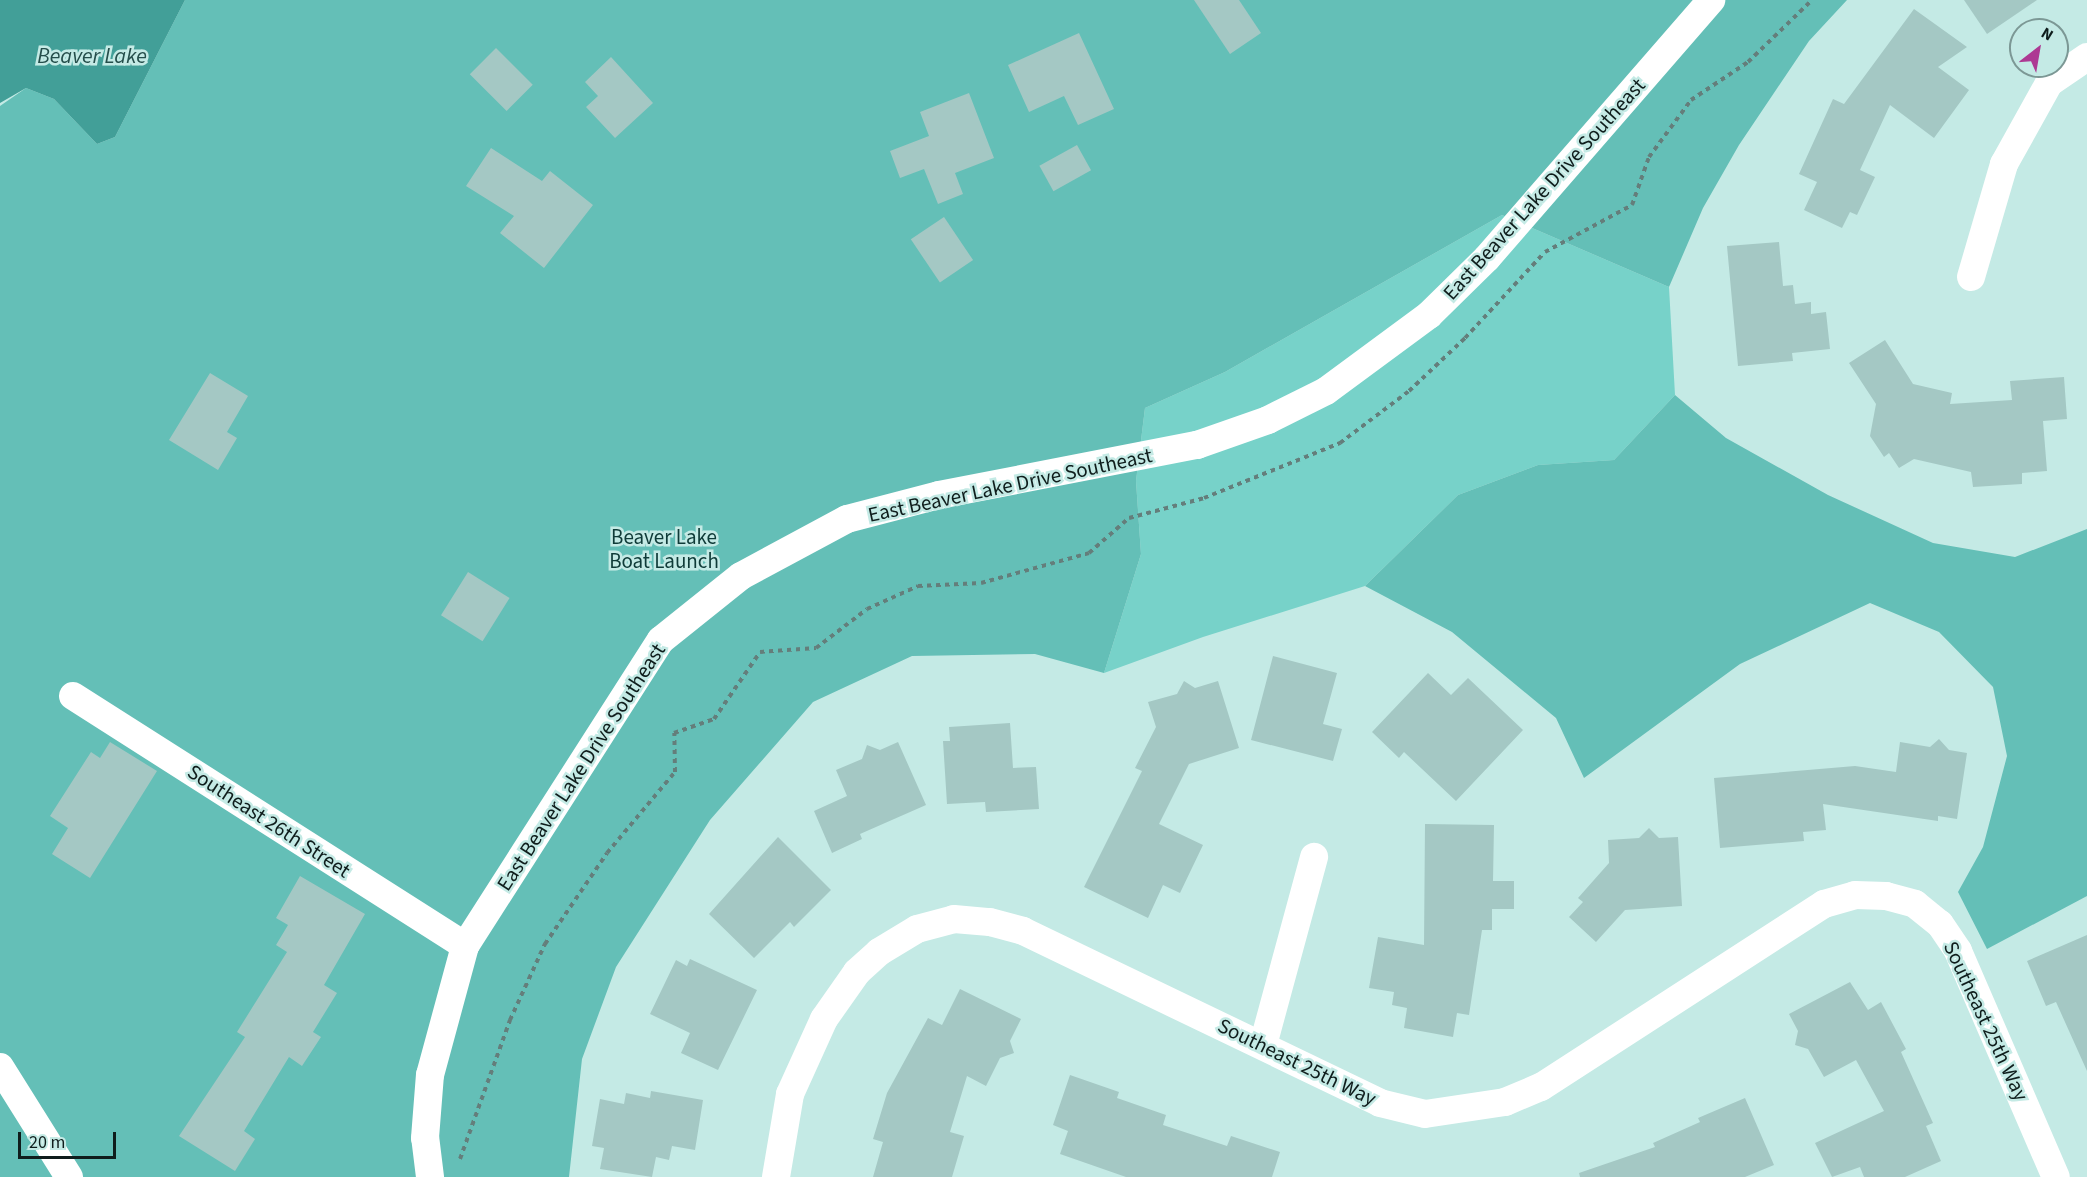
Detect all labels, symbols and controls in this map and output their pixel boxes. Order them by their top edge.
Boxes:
north arrow [2009,18,2069,78]
text: N [2037,22,2057,46]
water label: Beaver Lake [37,44,147,70]
street label: East Beaver Lake Drive Southeast [1438,73,1650,305]
street label: East Beaver Lake Drive Southeast [866,443,1154,527]
park label: Beaver Lake Boat Launch [609,524,719,574]
street label: East Beaver Lake Drive Southeast [491,639,671,895]
street label: Southeast 26th Street [183,759,355,883]
street label: Southeast 25th Way [1938,937,2034,1105]
street label: Southeast 25th Way [1214,1013,1380,1111]
scale bar [21,1120,118,1158]
text: 20 m [29,1130,65,1155]

